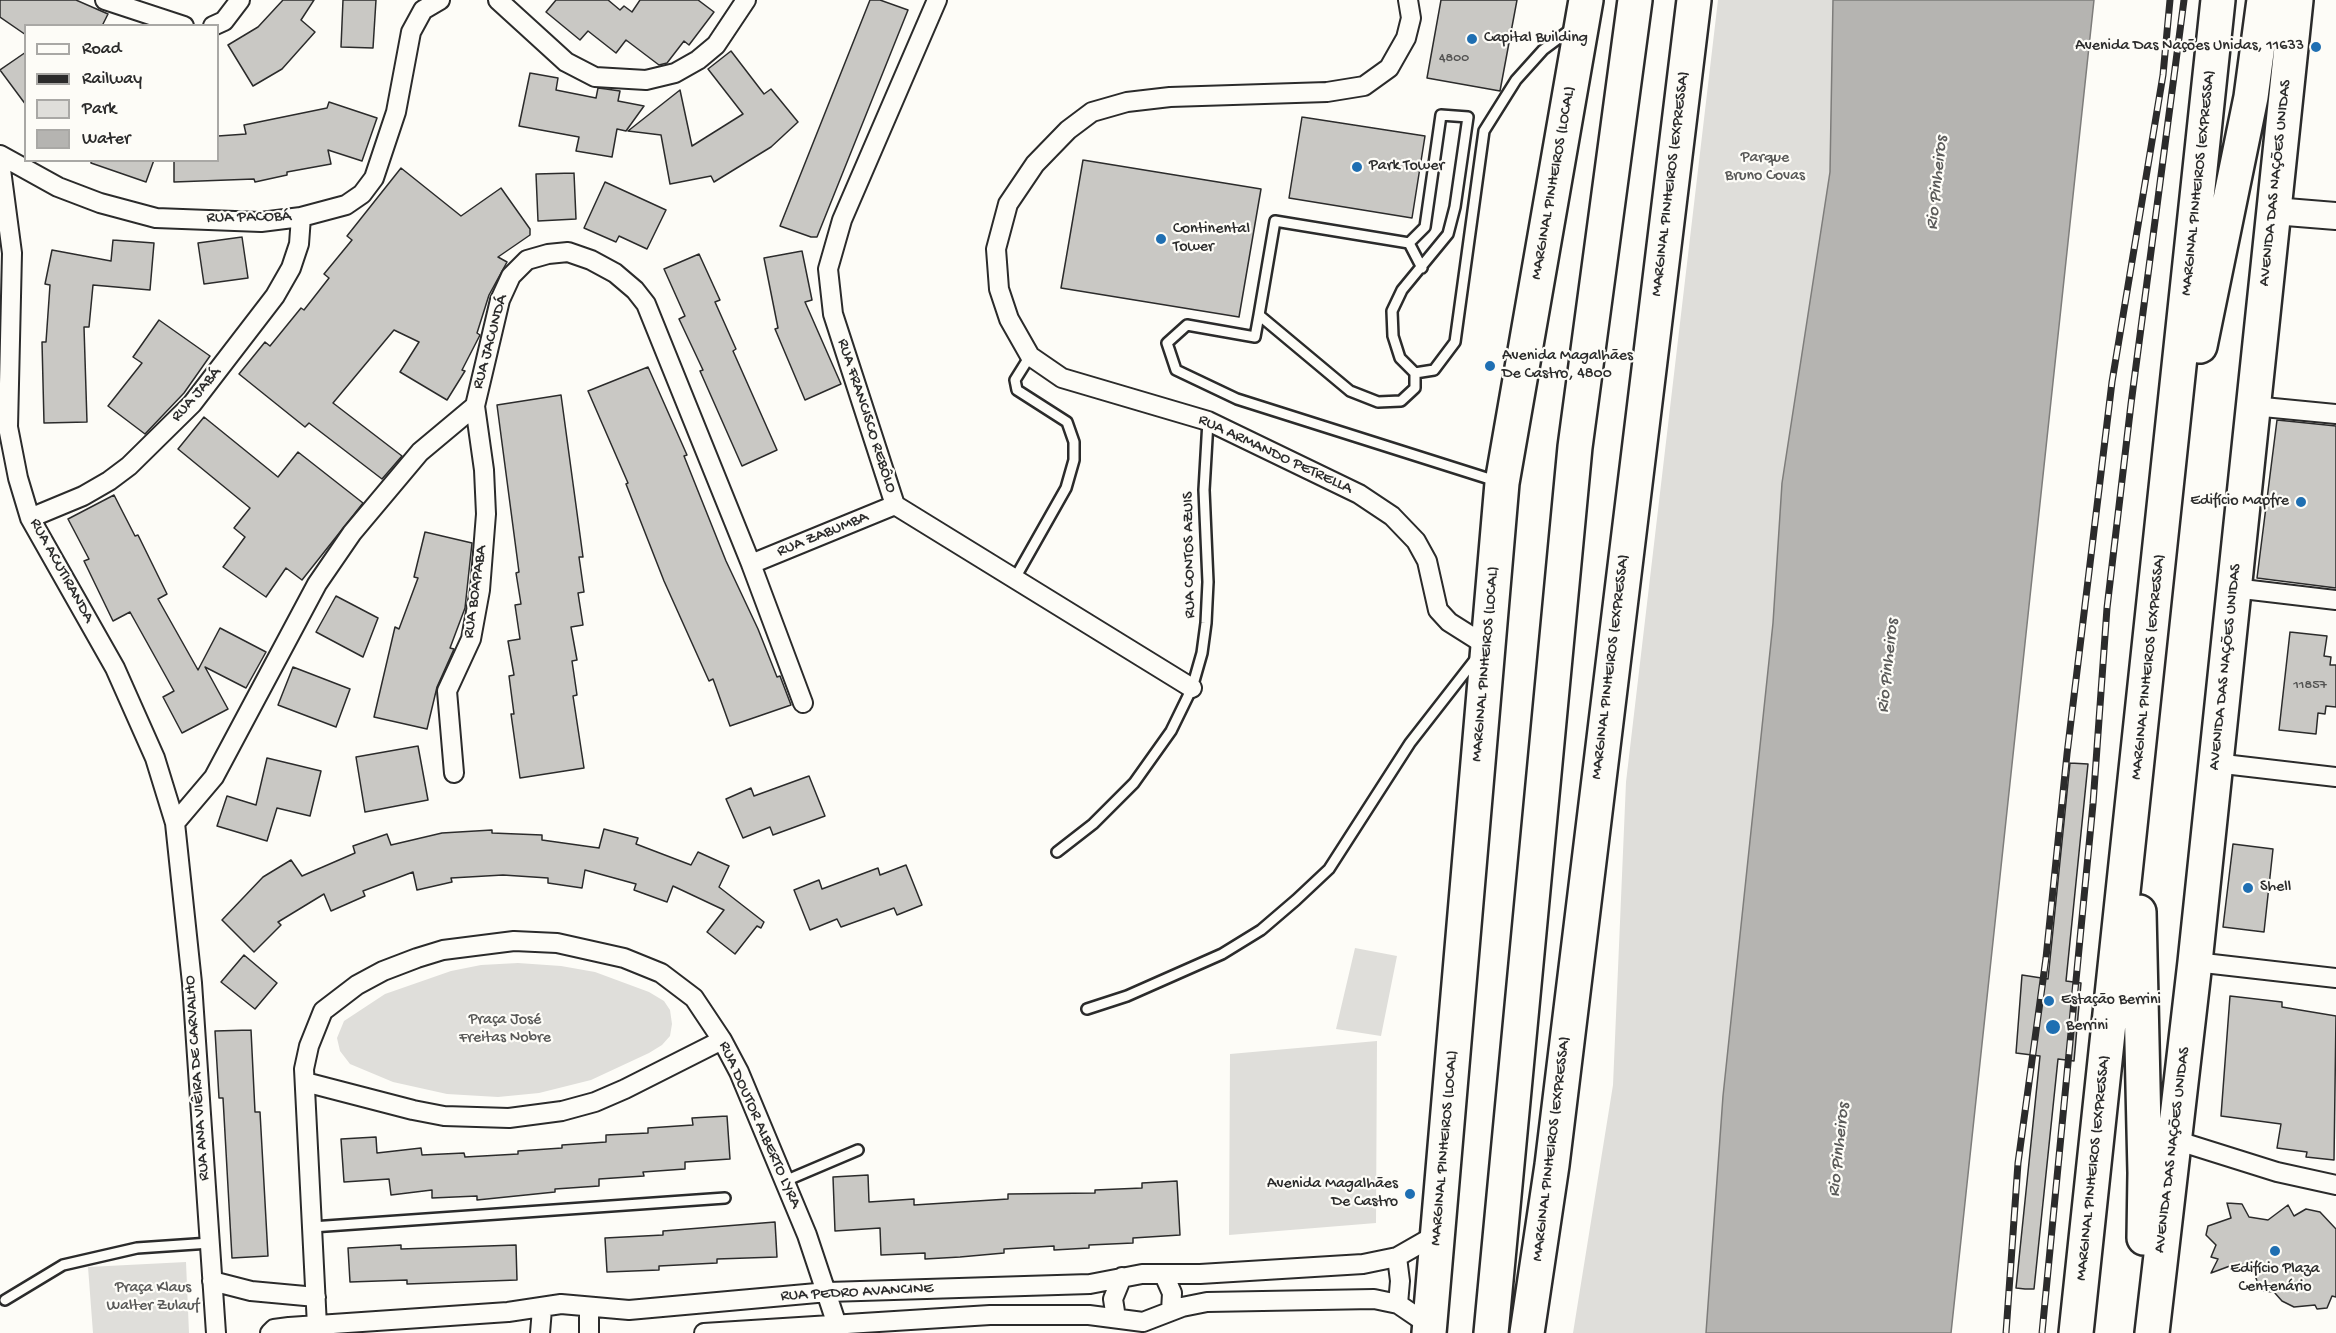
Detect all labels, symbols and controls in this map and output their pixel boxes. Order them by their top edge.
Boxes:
legend [24,24,219,162]
place label: Capital Building [1484,29,1588,49]
marker: Capital Building [1465,32,1479,46]
place label: Avenida Das Nações Unidas, 11633 [2075,37,2304,57]
text: Road [82,39,121,60]
marker: Avenida Das Nações Unidas, 11633 [2309,40,2323,54]
house number: 4800 [1439,51,1469,67]
text: Railway [82,69,142,90]
street label: MARGINAL PINHEIROS (EXPRESSA) [2178,69,2220,297]
street label: MARGINAL PINHEIROS (EXPRESSA) [1648,70,1694,298]
street label: AVENIDA DAS NAÇÕES UNIDAS [2256,79,2296,287]
street label: MARGINAL PINHEIROS (LOCAL) [1528,85,1580,281]
text: Park [82,99,116,120]
text: Water [82,129,130,150]
water label: Rio Pinheiros [1922,135,1954,231]
park label: Parque Bruno Covas [1725,149,1805,187]
place label: Park Tower [1369,157,1444,177]
marker: Park Tower [1350,160,1364,174]
street label: RUA PACOBÁ [206,208,292,228]
place label: Continental Tower [1173,220,1250,258]
marker: Continental Tower [1154,232,1168,246]
street label: RUA JACUNDÁ [469,293,513,391]
street label: RUA FRANCISCO REBÔLO [832,336,900,496]
place label: Avenida Magalhães De Castro, 4800 [1502,347,1633,385]
marker: Avenida Magalhães De Castro, 4800 [1483,359,1497,373]
street label: RUA JABÁ [168,364,226,426]
street label: RUA ARMANDO PETRELLA [1195,411,1355,499]
street label: RUA CONTOS AZUIS [1179,491,1201,619]
place label: Edifício Mapfre [2190,492,2289,512]
marker: Edifício Mapfre [2294,495,2308,509]
street label: RUA ZABUMBA [775,508,871,562]
street label: RUA ACUTIRANDA [24,515,98,627]
street label: RUA BOAPABA [460,544,492,640]
street label: MARGINAL PINHEIROS (EXPRESSA) [1588,553,1634,781]
street label: MARGINAL PINHEIROS (EXPRESSA) [2128,553,2170,781]
street label: AVENIDA DAS NAÇÕES UNIDAS [2206,563,2246,771]
street label: MARGINAL PINHEIROS (LOCAL) [1468,565,1504,763]
water label: Rio Pinheiros [1873,618,1905,714]
house number: 11857 [2293,678,2327,694]
place label: Shell [2260,878,2291,898]
marker: Shell [2241,881,2255,895]
street label: RUA ANA VIÊIRA DE CARVALHO [181,975,215,1181]
place label: Estação Berrini [2061,991,2161,1011]
marker: Estação Berrini [2042,994,2056,1008]
park label: Praça José Freitas Nobre [459,1011,551,1049]
place label: Berrini [2066,1017,2108,1037]
marker: Berrini [2044,1018,2062,1036]
street label: MARGINAL PINHEIROS (EXPRESSA) [1529,1035,1575,1263]
street label: RUA DOUTOR ALBERTO LYRA [713,1039,805,1211]
street label: AVENIDA DAS NAÇÕES UNIDAS [2151,1046,2195,1254]
street label: MARGINAL PINHEIROS (LOCAL) [1427,1049,1463,1247]
street label: MARGINAL PINHEIROS (EXPRESSA) [2073,1054,2115,1282]
water label: Rio Pinheiros [1824,1102,1856,1198]
place label: Avenida Magalhães De Castro [1267,1175,1398,1213]
marker: Avenida Magalhães De Castro [1403,1187,1417,1201]
marker: Edifício Plaza Centenário [2268,1244,2282,1258]
place label: Edifício Plaza Centenário [2230,1260,2320,1298]
park label: Praça Klaus Walter Zulauf [107,1279,199,1317]
street label: RUA PEDRO AVANCINE [780,1279,934,1307]

